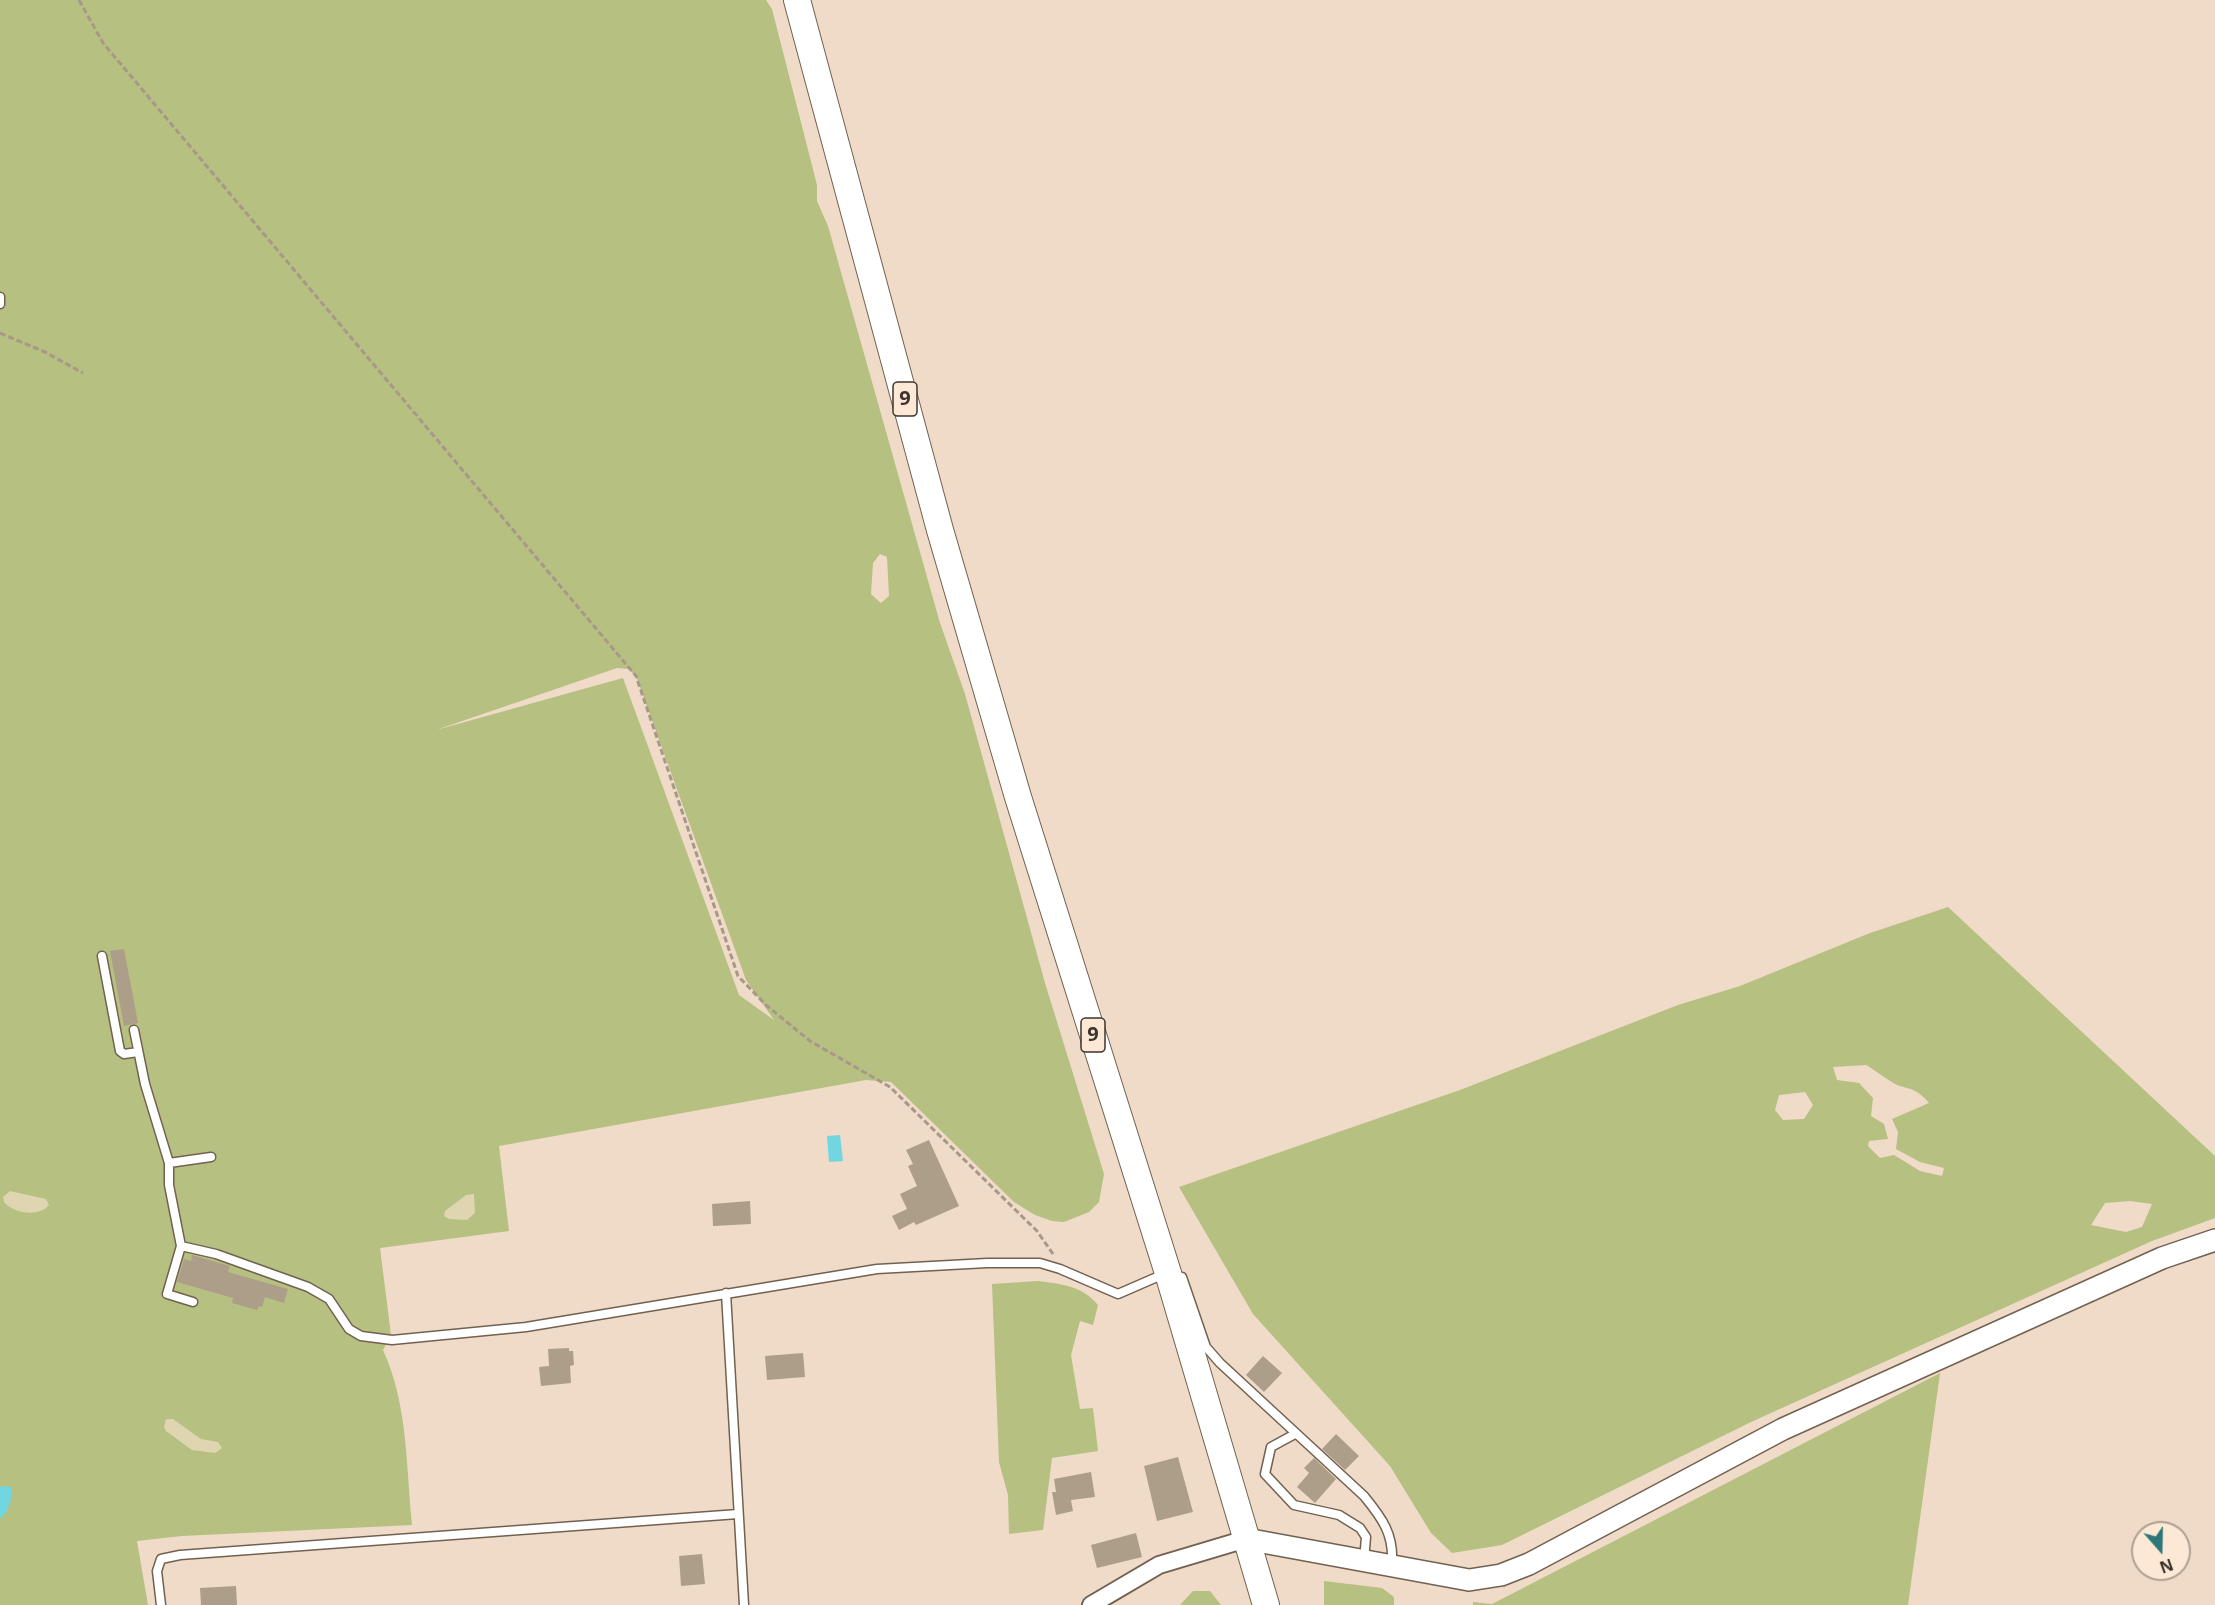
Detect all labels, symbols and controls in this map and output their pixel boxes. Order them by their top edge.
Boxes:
road number: 9 [893,382,917,416]
road number: 9 [1081,1018,1105,1052]
north arrow [2131,1521,2191,1581]
text: N [2157,1553,2176,1579]

